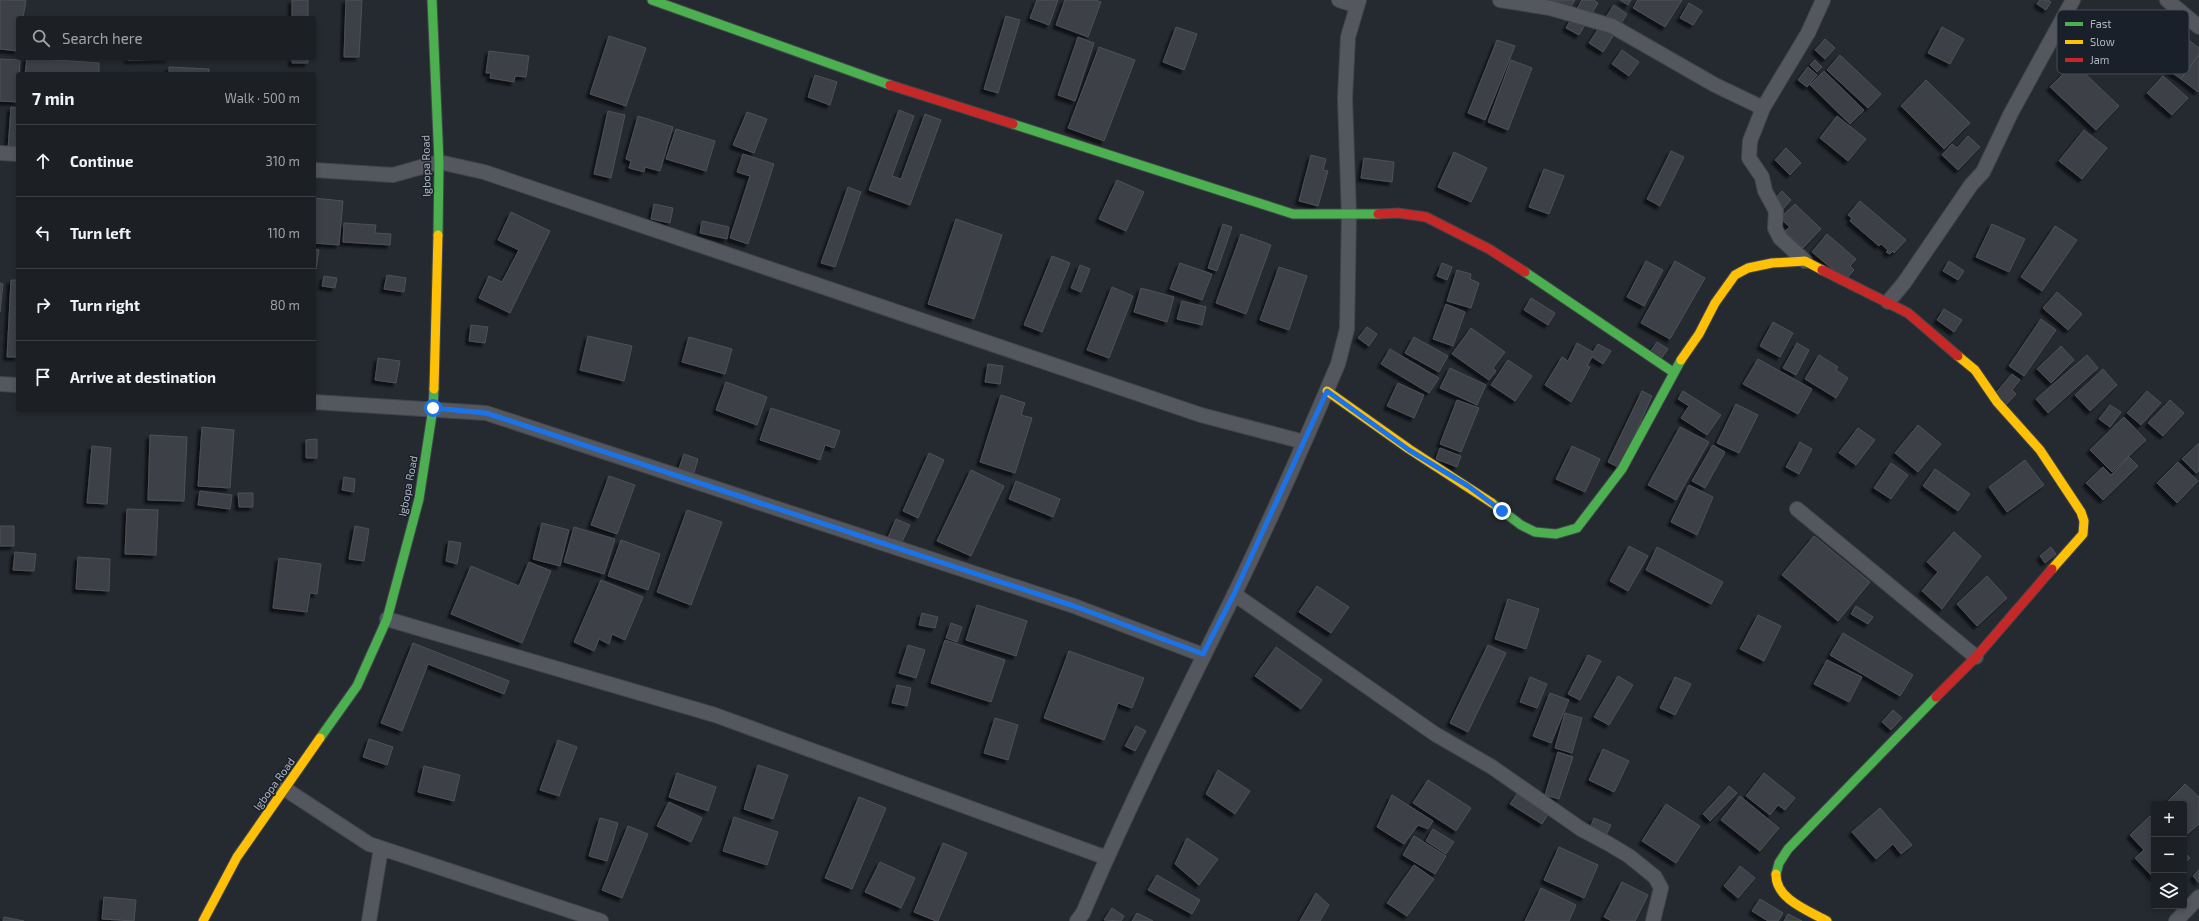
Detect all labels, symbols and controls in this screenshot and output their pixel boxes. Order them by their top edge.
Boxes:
legend [2057,10,2189,74]
search box [16,16,316,60]
text: Fast [2090,17,2112,30]
icon: search [30,27,52,49]
text: Search here [62,29,143,47]
text: Slow [2090,35,2115,48]
text: Jam [2090,53,2109,66]
text: 7 min [32,88,75,108]
text: Walk · 500 m [225,90,300,106]
street label: Igbopa Road [418,135,433,197]
icon: ahead [32,150,54,172]
text: Continue [70,152,133,170]
text: 310 m [265,153,300,169]
icon: left [32,222,54,244]
text: Turn left [70,224,131,242]
text: 110 m [268,225,300,241]
icon: right [32,294,54,316]
text: Turn right [70,296,140,314]
text: 80 m [270,297,300,313]
icon: arrive [32,366,54,388]
text: Arrive at destination [70,368,216,386]
route start [424,399,442,417]
street label: Igbopa Road [395,454,420,517]
route end [1493,502,1511,520]
street label: Igbopa Road [250,755,297,813]
map controls [2151,801,2187,909]
button: + [2151,801,2187,837]
button: − [2151,837,2187,873]
button: layers [2151,873,2187,909]

